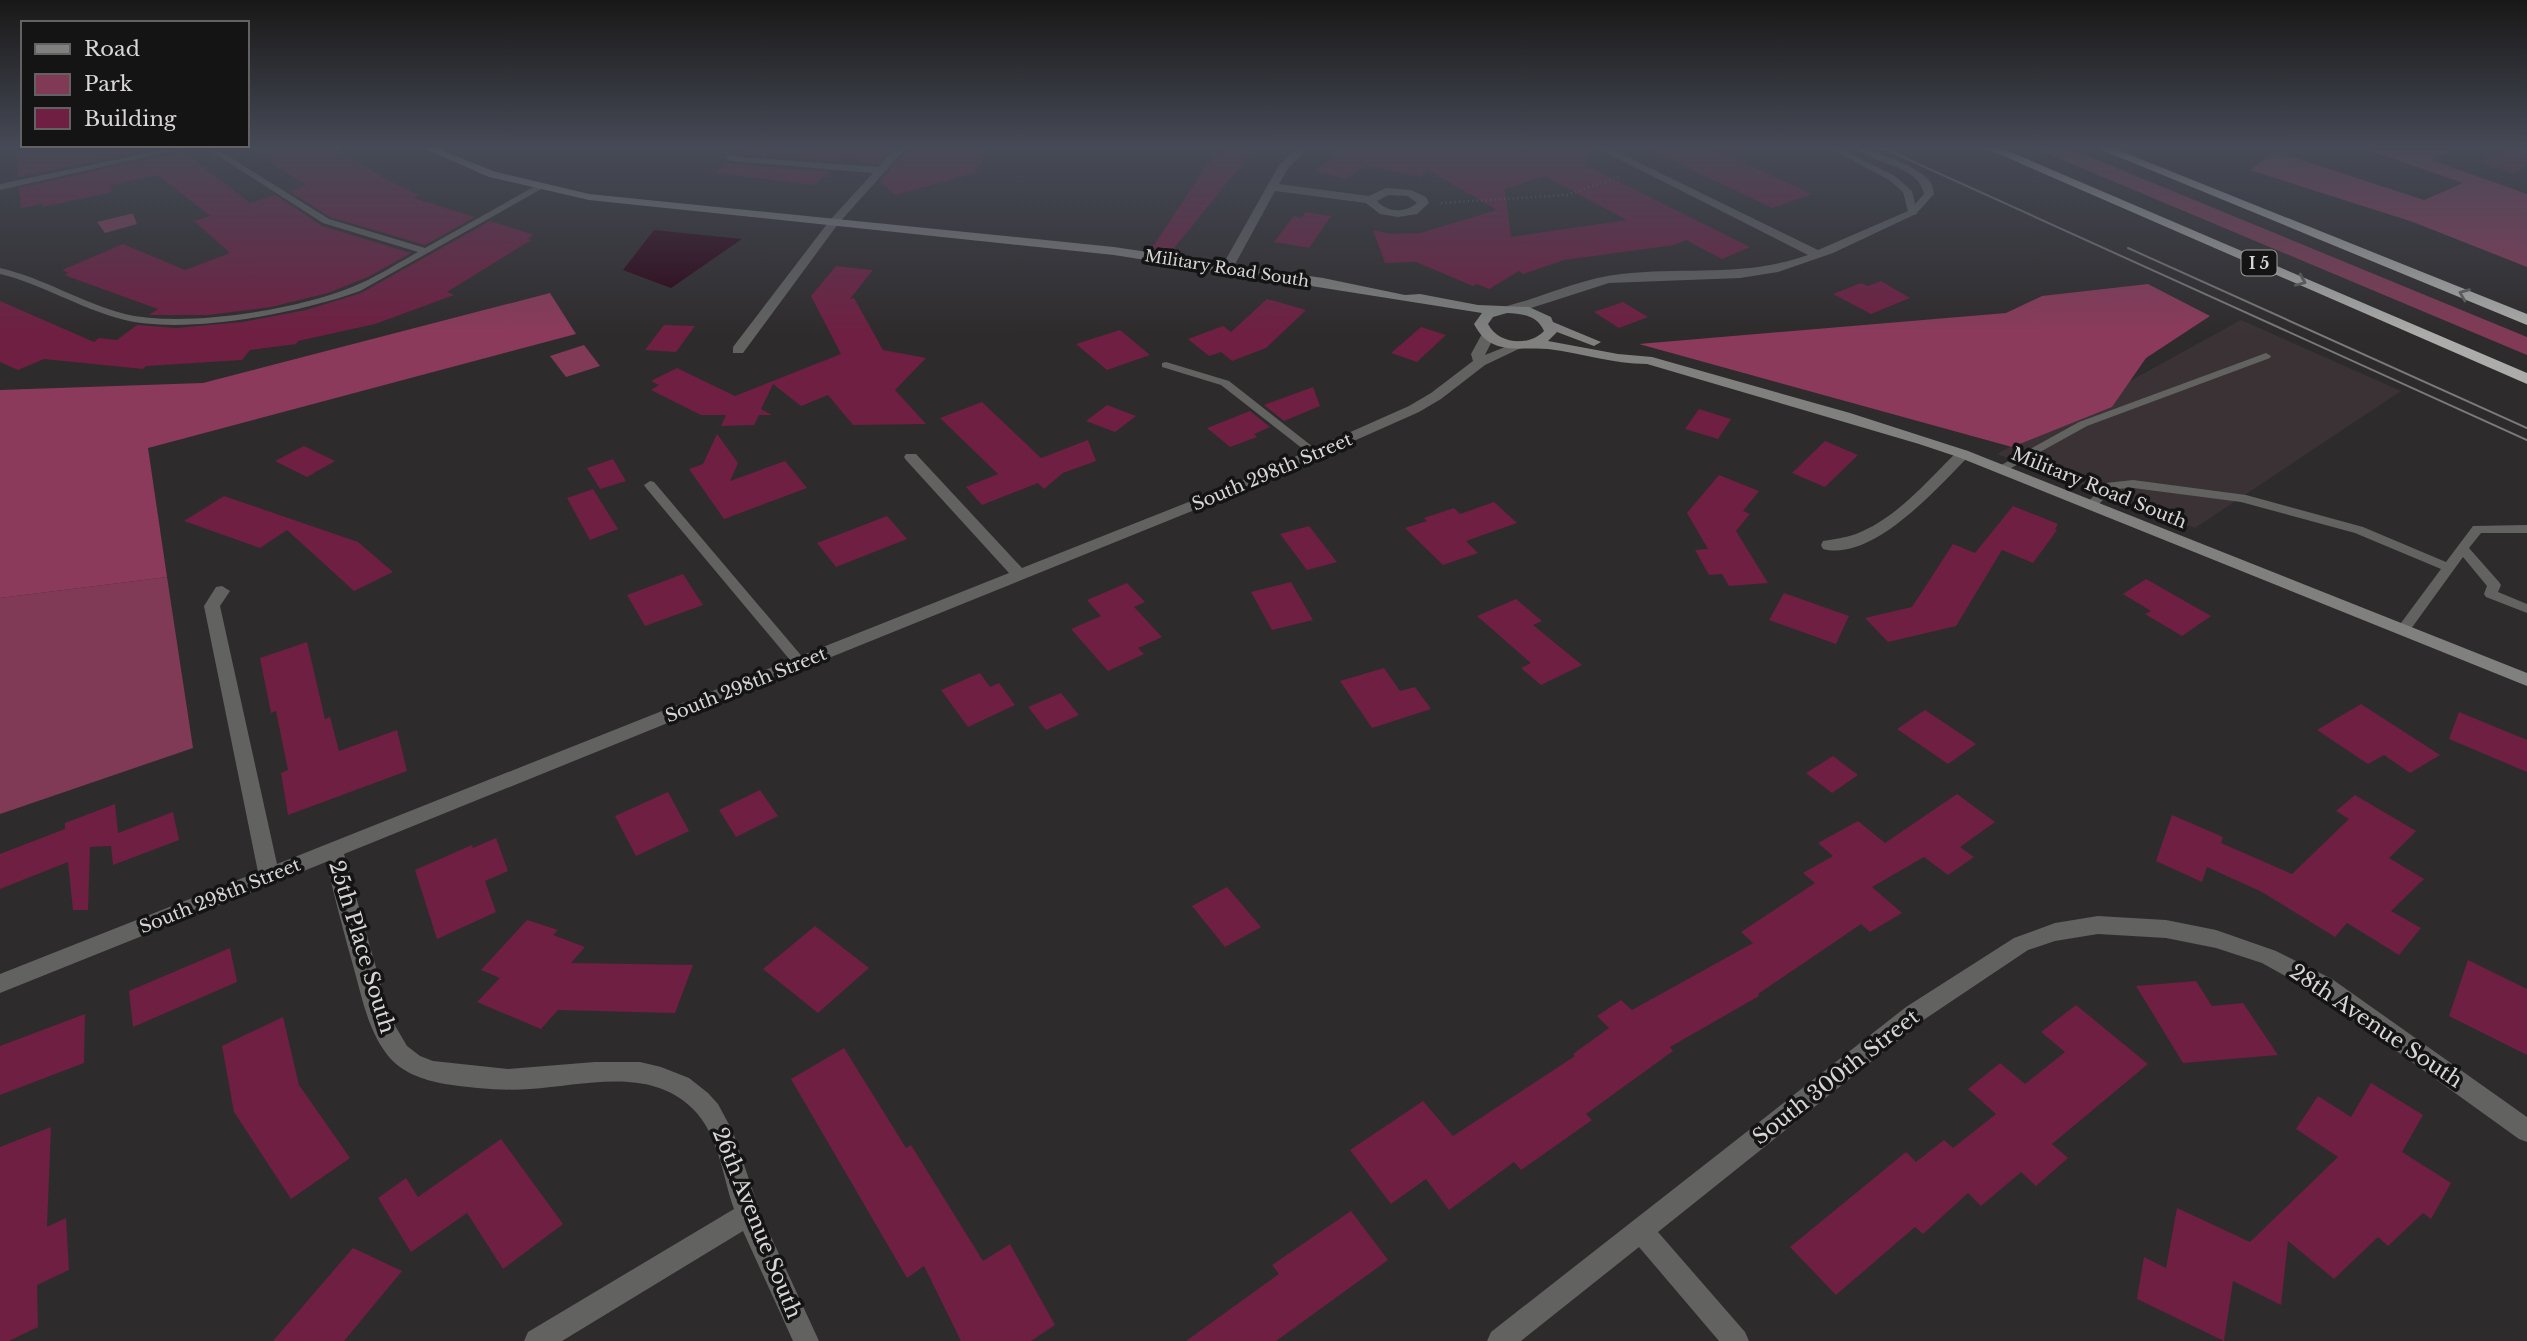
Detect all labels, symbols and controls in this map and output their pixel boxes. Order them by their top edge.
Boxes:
legend [21,21,248,147]
text: Road [84,36,140,62]
text: Park [84,71,133,97]
text: Building [84,106,177,132]
street label: Military Road South [1143,245,1311,291]
road number: I 5 [2242,250,2276,276]
one-way arrow [2293,273,2306,287]
one-way arrow [2458,289,2470,303]
street label: South 298th Street [1189,428,1356,516]
street label: Military Road South [2008,443,2190,533]
street label: South 298th Street [662,643,830,727]
street label: South 298th Street [136,854,304,938]
street label: 25th Place South [323,858,401,1036]
street label: 28th Avenue South [2285,958,2467,1094]
street label: South 300th Street [1748,1004,1925,1150]
street label: 26th Avenue South [707,1124,807,1322]

